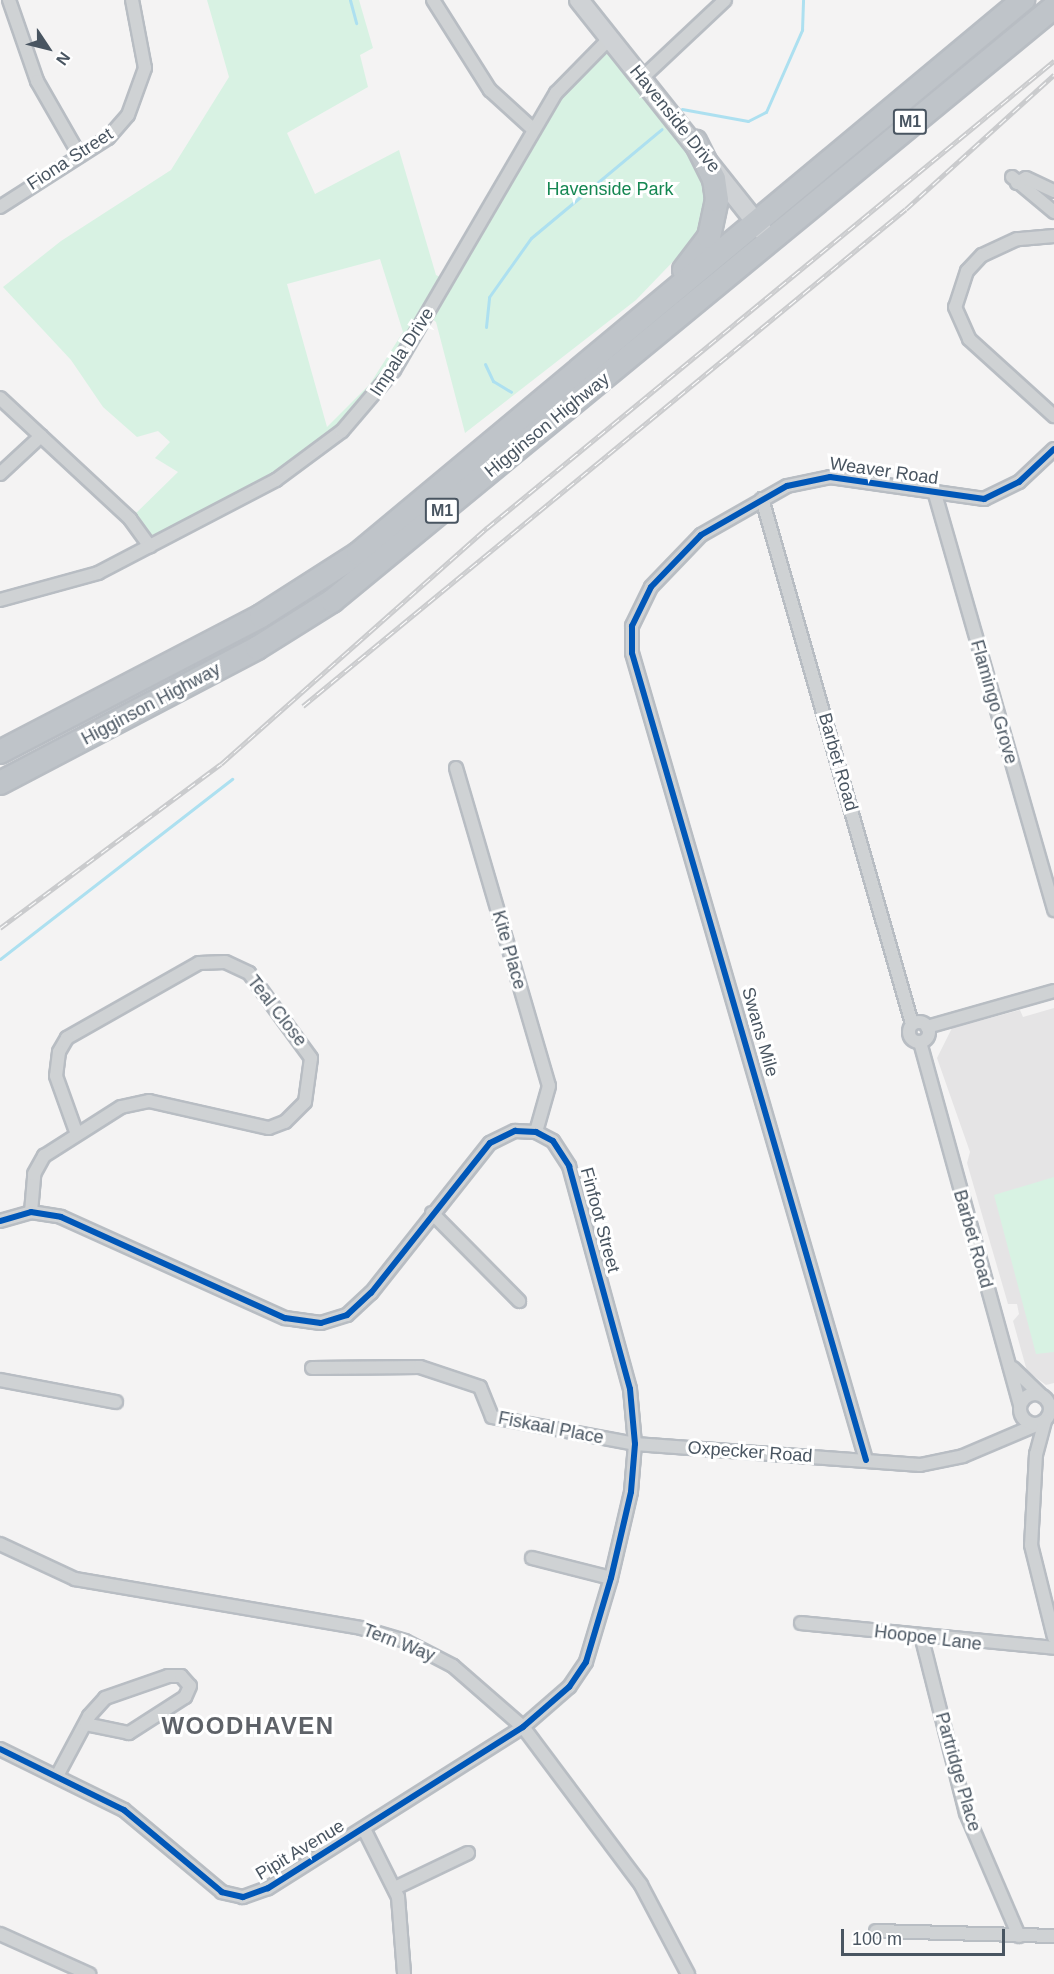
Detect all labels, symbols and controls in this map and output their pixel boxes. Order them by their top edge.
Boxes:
north arrow [18,18,78,78]
text: N [53,49,73,68]
street label: Havenside Drive [625,61,725,177]
road number: M1 [892,109,928,135]
street label: Fiona Street [23,123,117,195]
park label: Havenside Park [546,178,674,200]
street label: Impala Drive [365,304,439,400]
street label: Higginson Highway [480,368,614,482]
street label: Weaver Road [828,453,940,489]
road number: M1 [424,498,460,524]
street label: Flamingo Grove [966,637,1022,767]
street label: Higginson Highway [78,658,224,750]
street label: Barbet Road [814,710,862,814]
street label: Kite Place [487,908,531,992]
street label: Teal Close [243,971,311,1051]
street label: Swans Mile [737,985,783,1079]
street label: Finfoot Street [576,1165,624,1275]
street label: Barbet Road [949,1187,997,1291]
street label: Fiskaal Place [496,1407,606,1449]
street label: Oxpecker Road [687,1437,813,1467]
street label: Tern Way [360,1619,438,1667]
street label: Hoopoe Lane [873,1621,983,1655]
street label: Partridge Place [931,1710,985,1834]
district label: WOODHAVEN [161,1712,335,1740]
street label: Pipit Avenue [251,1815,349,1885]
scale bar [844,1917,1008,1955]
text: 100 m [852,1929,902,1949]

